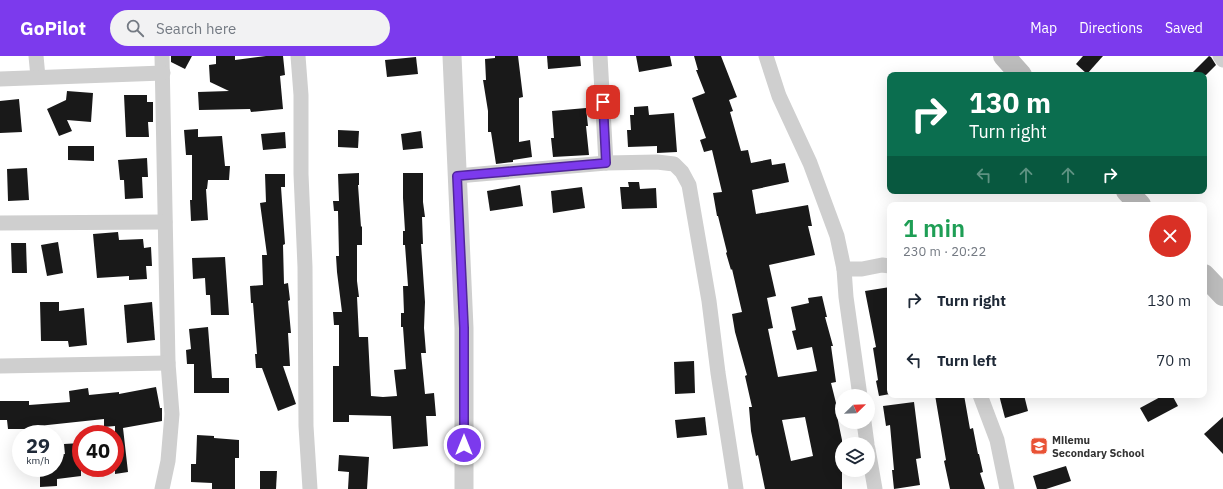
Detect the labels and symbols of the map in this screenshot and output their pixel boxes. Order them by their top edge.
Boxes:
pin [586,85,620,119]
north arrow [835,389,875,429]
position arrow [443,424,485,466]
speed limit sign: 40 [72,425,124,477]
place label: Milemu Secondary School [1052,433,1145,460]
school or university icon: Milemu Secondary School [1029,436,1049,456]

